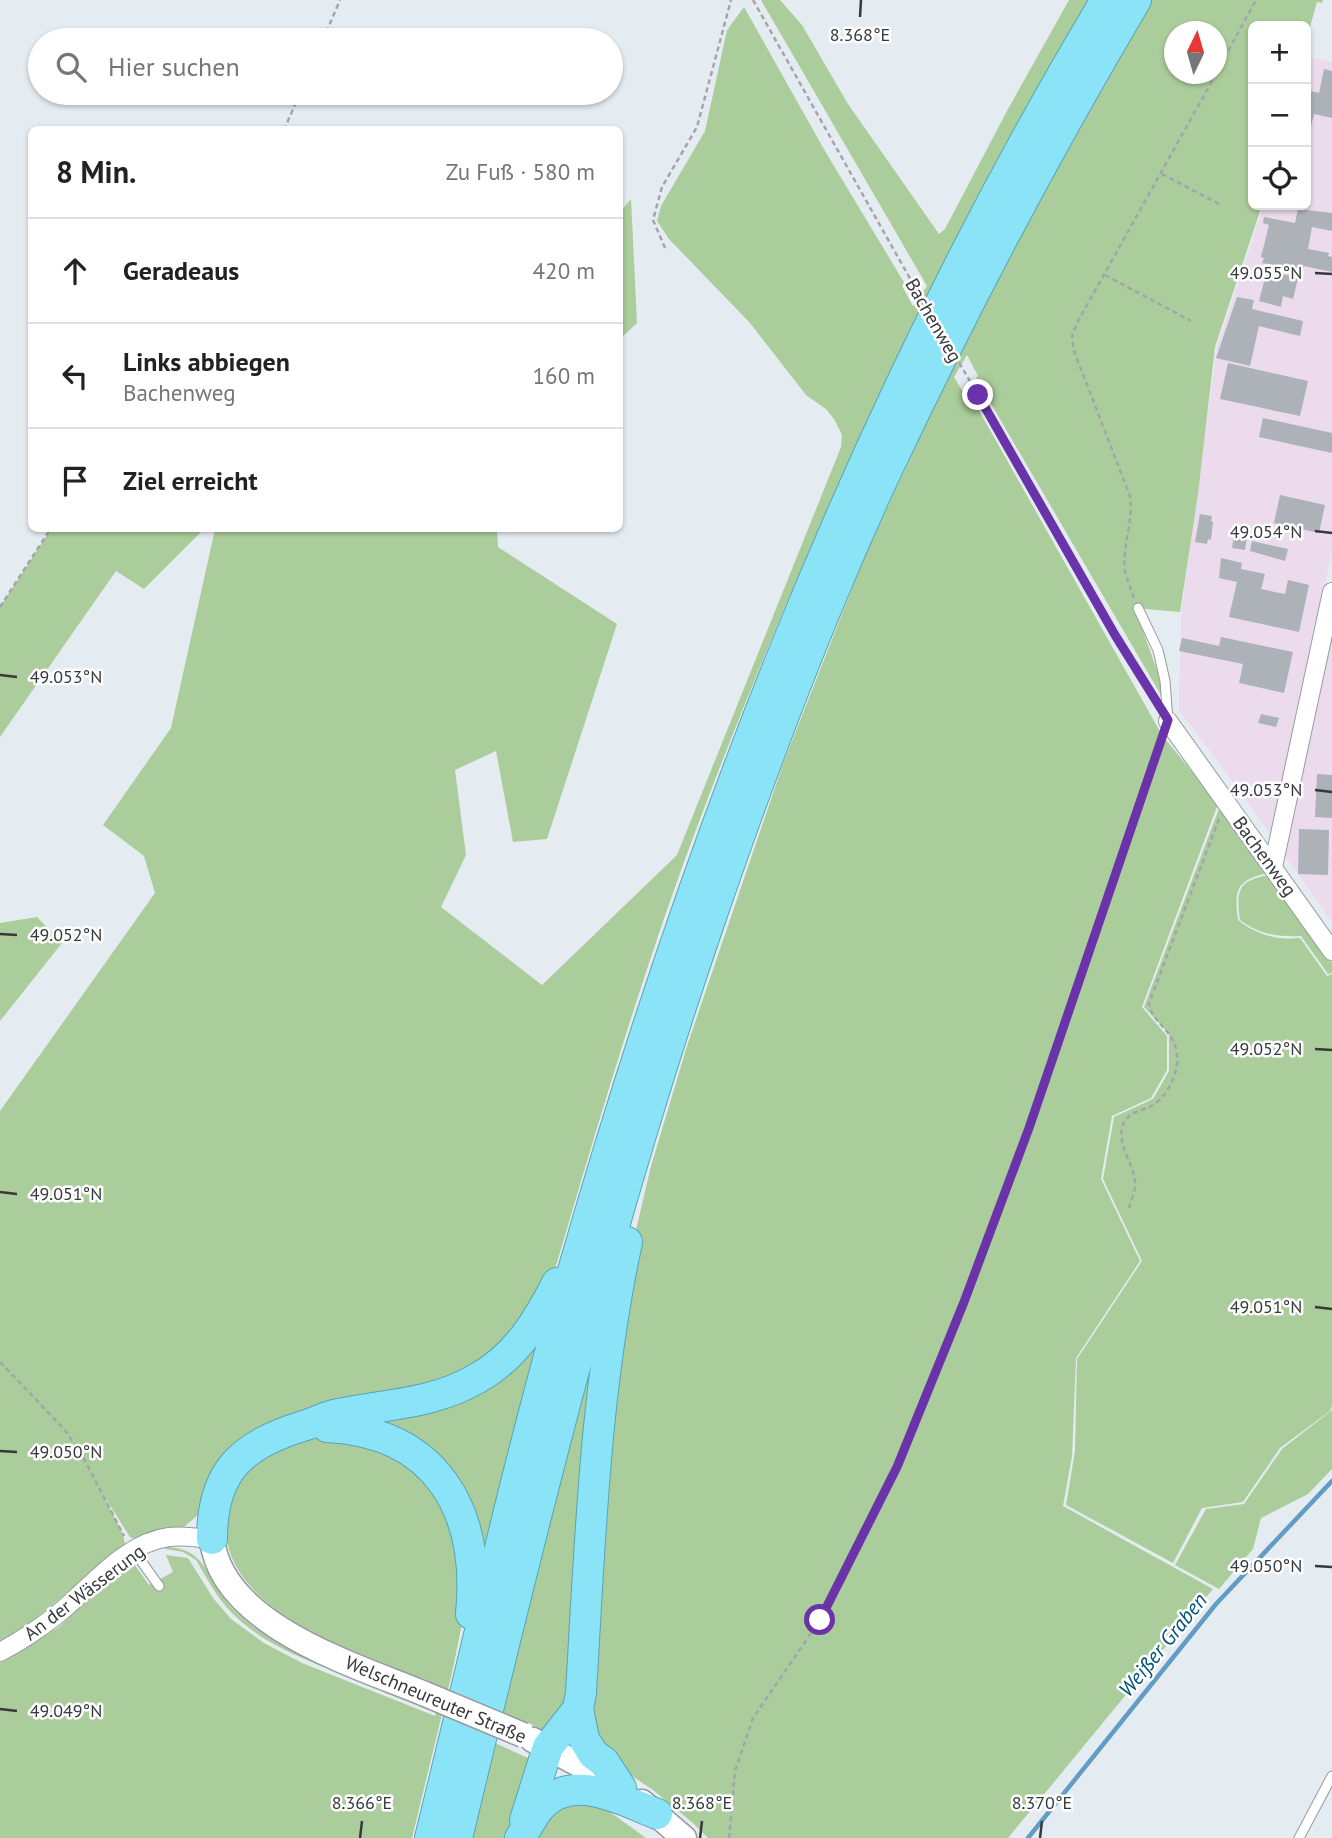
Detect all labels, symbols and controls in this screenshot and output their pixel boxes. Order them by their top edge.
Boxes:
north arrow [1164,21,1227,84]
map controls [1248,21,1311,210]
button: + [1248,21,1311,84]
text: 8.368°E [830,23,890,46]
search box [28,28,623,105]
icon: search [52,48,90,86]
text: Hier suchen [108,50,240,83]
button: − [1248,84,1311,147]
button: locate [1248,147,1311,210]
text: 8 Min. [56,152,136,191]
text: Zu Fuß · 580 m [446,157,595,186]
icon: ahead [56,252,94,290]
text: Geradeaus [123,254,239,287]
text: 420 m [533,256,595,285]
text: 49.055°N [1230,261,1302,284]
street label: Bachenweg [900,274,968,366]
text: Links abbiegen [123,345,290,378]
icon: left [56,357,94,395]
text: 160 m [533,361,595,390]
text: Bachenweg [123,378,236,407]
route end [962,379,993,410]
icon: arrive [56,462,94,500]
text: Ziel erreicht [123,464,258,497]
text: 49.054°N [1230,520,1302,543]
text: 49.053°N [30,665,102,688]
text: 49.053°N [1230,778,1302,801]
street label: Bachenweg [1228,811,1302,901]
text: 49.052°N [30,923,102,946]
text: 49.052°N [1230,1037,1302,1060]
text: 49.051°N [30,1182,102,1205]
text: 49.051°N [1230,1295,1302,1318]
text: 49.050°N [30,1440,102,1463]
street label: An der Wässerung [19,1539,149,1645]
text: 49.050°N [1230,1554,1302,1577]
water label: Weißer Graben [1112,1587,1213,1702]
route start [804,1604,835,1635]
street label: Welschneureuter Straße [342,1650,530,1748]
text: 49.049°N [30,1699,102,1722]
text: 8.366°E [332,1791,392,1814]
text: 8.368°E [672,1791,732,1814]
text: 8.370°E [1012,1791,1072,1814]

